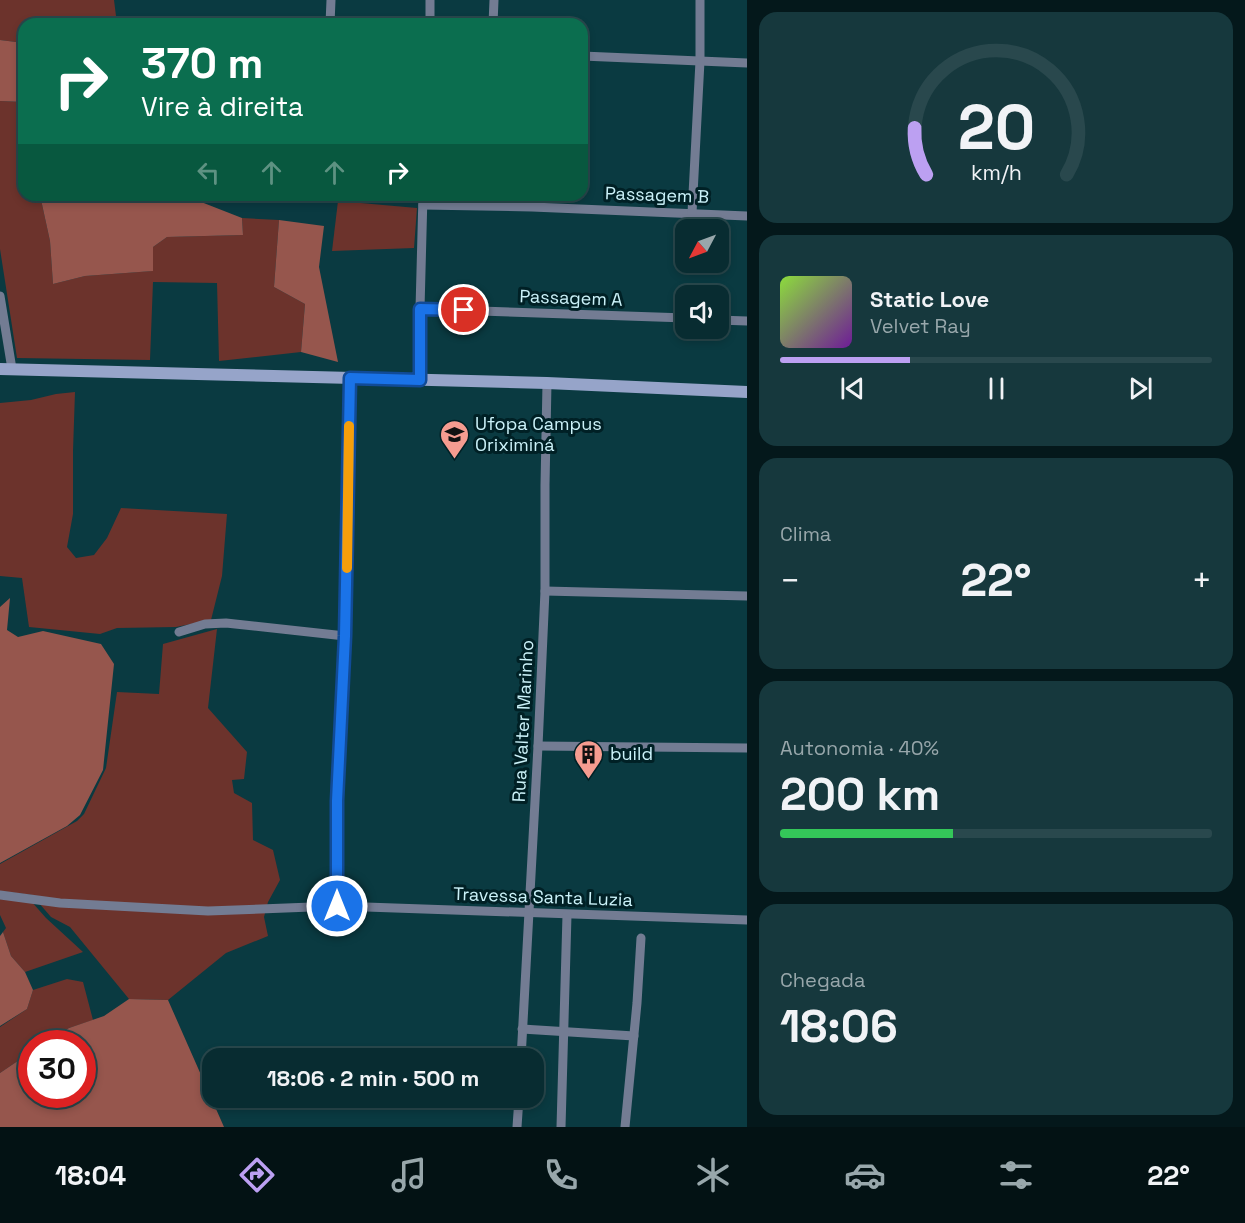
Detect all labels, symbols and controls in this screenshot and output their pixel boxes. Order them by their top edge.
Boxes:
text: 370 m [141,37,263,90]
icon: right [42,42,120,120]
text: 20 [957,88,1035,167]
text: Vire à direita [141,89,304,124]
icon: left [192,156,225,189]
icon: ahead [255,156,288,189]
icon: ahead [318,156,351,189]
icon: right [381,156,414,189]
text: km/h [970,159,1022,186]
street label: Passagem B [605,181,709,208]
north arrow [675,219,729,273]
map controls [675,219,729,339]
pin [438,284,489,335]
street label: Passagem A [519,284,623,311]
button: sound [675,285,729,339]
text: Static Love [870,285,989,313]
icon: arrive [447,293,480,326]
text: Velvet Ray [870,313,971,339]
icon: previous [836,372,869,405]
icon: pause [980,372,1013,405]
icon: next [1124,372,1157,405]
place label: Ufopa Campus Oriximiná [475,412,602,456]
school or university icon: Ufopa Campus Oriximiná [438,418,470,460]
text: Clima [780,521,831,547]
text: 22° [960,552,1032,609]
text: − [780,560,800,602]
text: + [1192,560,1212,602]
street label: Rua Valter Marinho [507,639,538,803]
text: Autonomia · 40% [780,735,939,761]
building icon: build [573,738,605,780]
place label: build [610,742,653,765]
text: 200 km [780,766,940,823]
position arrow [305,874,369,938]
street label: Travessa Santa Luzia [453,882,633,911]
text: Chegada [780,967,865,993]
text: 18:06 [780,998,898,1055]
speed limit sign: 30 [18,1030,96,1108]
text: 18:06 · 2 min · 500 m [267,1064,479,1092]
icon: directions [236,1154,278,1196]
icon: music [388,1154,430,1196]
icon: phone [540,1154,582,1196]
icon: climate [692,1154,734,1196]
icon: car [844,1154,886,1196]
icon: filters [995,1154,1037,1196]
text: 18:04 [55,1158,126,1193]
text: 22° [1147,1158,1190,1193]

